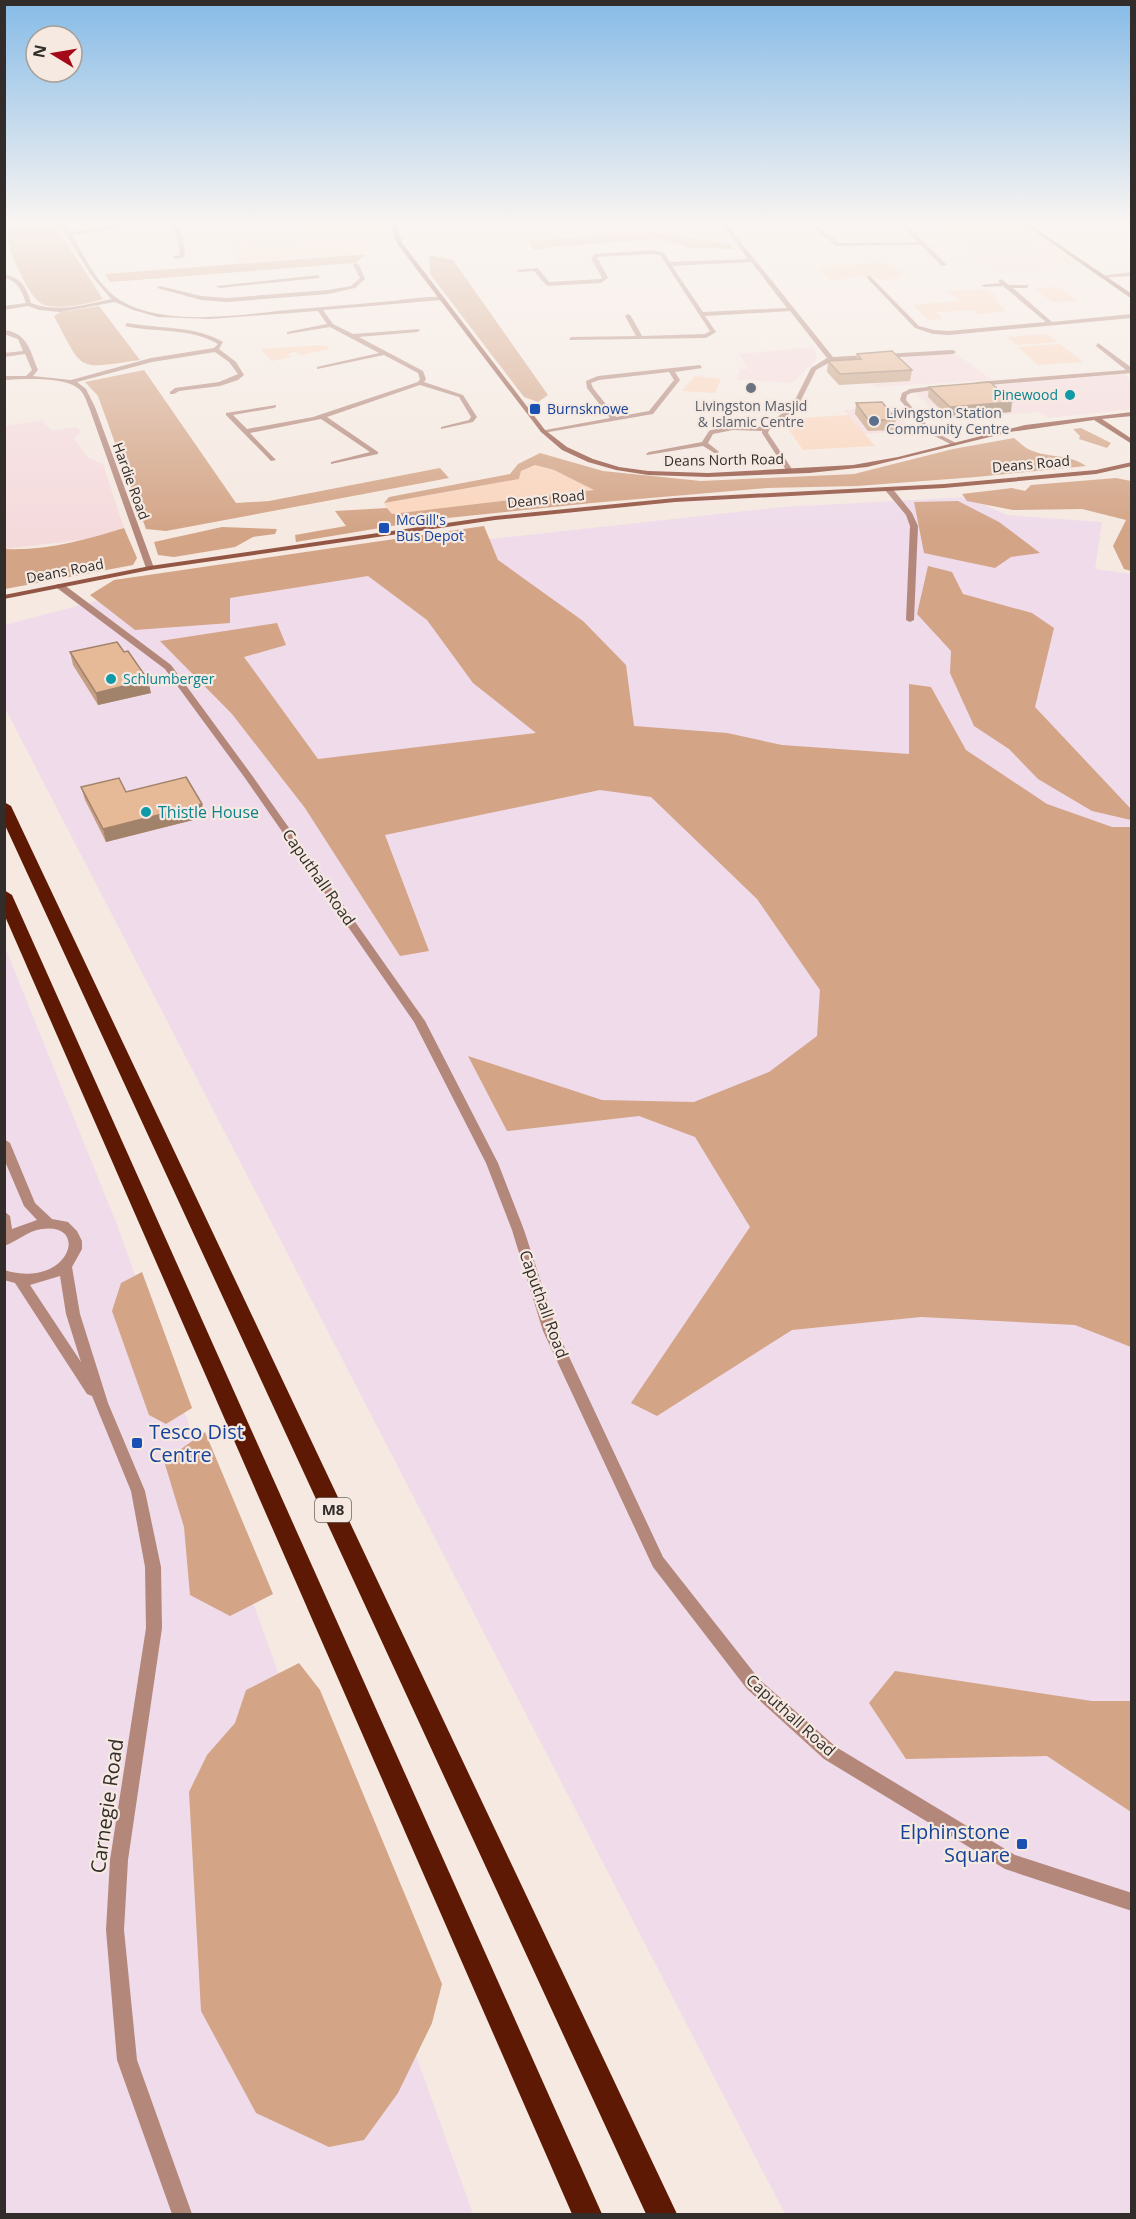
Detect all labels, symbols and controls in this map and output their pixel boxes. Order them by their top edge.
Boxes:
north arrow [24,24,84,84]
text: N [27,43,51,60]
marker: Livingston Masjid & Islamic Centre [744,381,758,395]
place label: Pinewood [993,385,1058,404]
marker: Pinewood [1063,388,1077,402]
place label: Livingston Masjid & Islamic Centre [695,396,807,431]
place label: Burnsknowe [547,399,629,418]
marker: Burnsknowe [528,402,542,416]
place label: Livingston Station Community Centre [886,403,1009,438]
marker: Livingston Station Community Centre [867,414,881,428]
street label: Hardie Road [109,440,154,522]
street label: Deans North Road [664,449,784,470]
street label: Deans Road [991,451,1071,476]
street label: Deans Road [506,485,586,512]
place label: McGill's Bus Depot [396,510,464,545]
marker: McGill's Bus Depot [377,521,391,535]
street label: Deans Road [25,554,105,587]
place label: Schlumberger [123,669,215,688]
marker: Schlumberger [104,672,118,686]
place label: Thistle House [158,801,259,823]
marker: Thistle House [139,805,153,819]
street label: Caputhall Road [277,824,361,930]
street label: Caputhall Road [514,1247,574,1361]
place label: Tesco Dist Centre [149,1418,244,1468]
marker: Tesco Dist Centre [130,1436,144,1450]
road number: M8 [315,1498,351,1522]
street label: Caputhall Road [742,1669,840,1761]
street label: Carnegie Road [84,1737,129,1875]
place label: Elphinstone Square [900,1818,1010,1868]
marker: Elphinstone Square [1015,1837,1029,1851]

